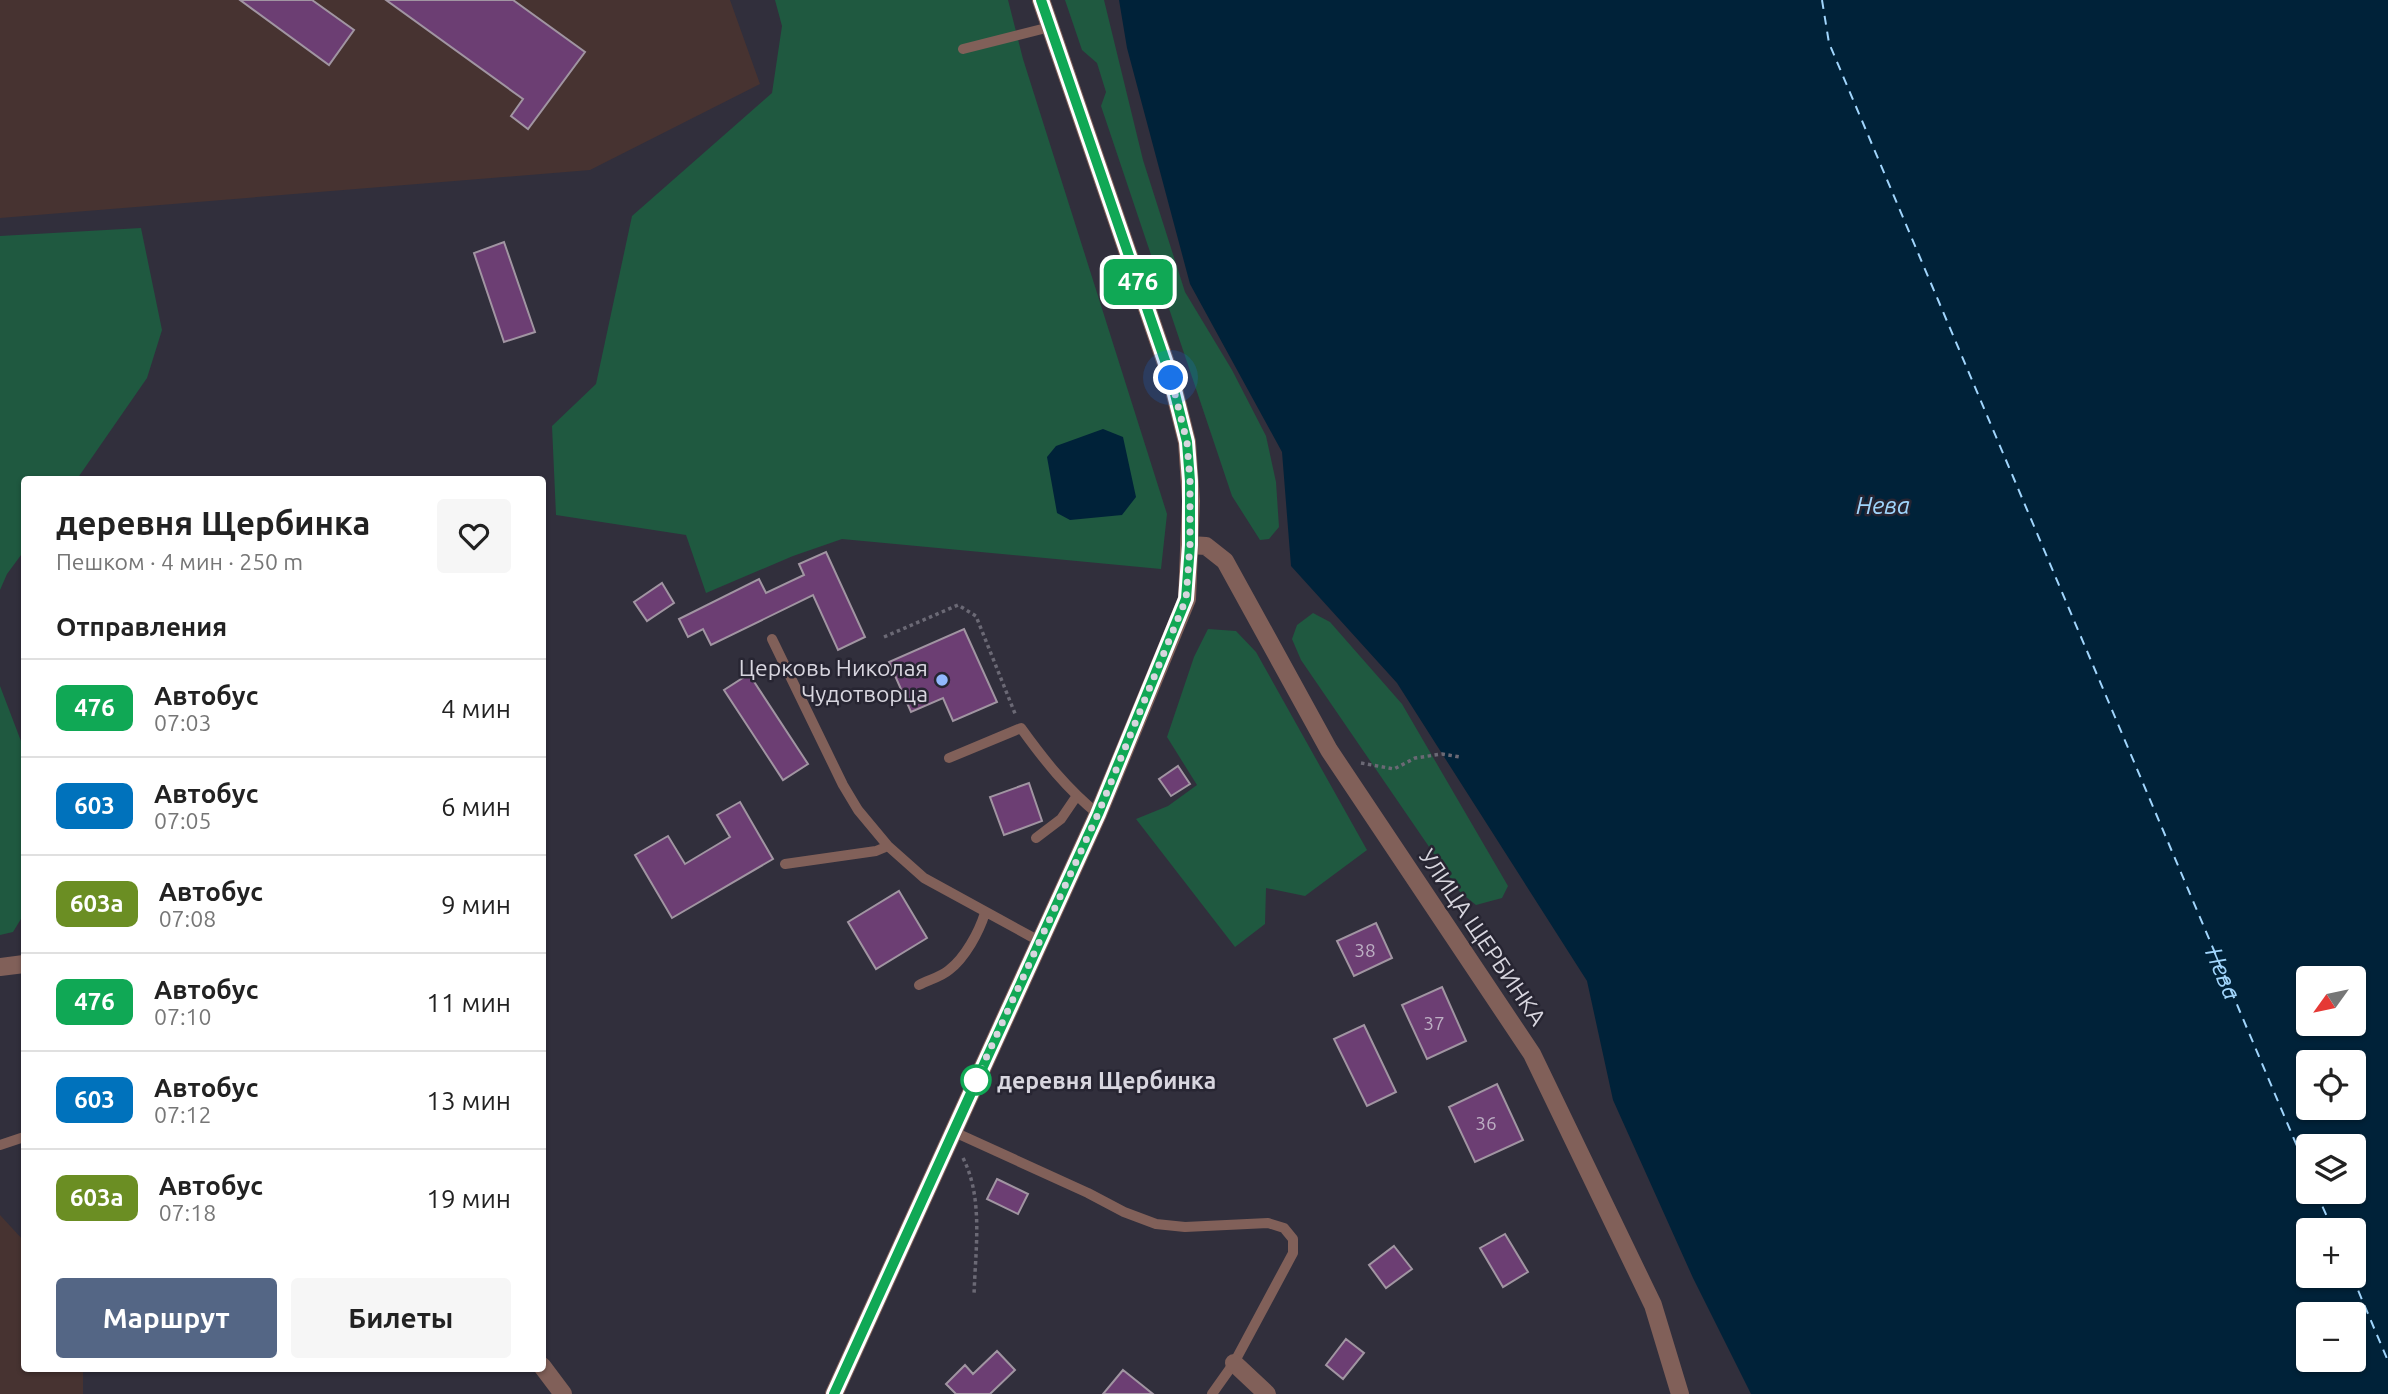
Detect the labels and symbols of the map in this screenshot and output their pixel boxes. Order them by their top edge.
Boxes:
line badge: 476 [1098,259,1178,305]
your location [1153,360,1188,395]
water label: Нева [1856,492,1910,519]
place label: Церковь Николая Чудотворца [739,655,928,706]
marker: Церковь Николая Чудотворца [934,672,950,688]
street label: УЛИЦА ЩЕРБИНКА [1415,844,1551,1030]
house number: 38 [1354,939,1376,961]
water label: Нева [2201,943,2247,1003]
north arrow [2296,966,2366,1036]
house number: 37 [1423,1012,1445,1034]
marker: деревня Щербинка [961,1065,991,1095]
place label: деревня Щербинка [997,1068,1216,1093]
house number: 36 [1475,1112,1497,1134]

